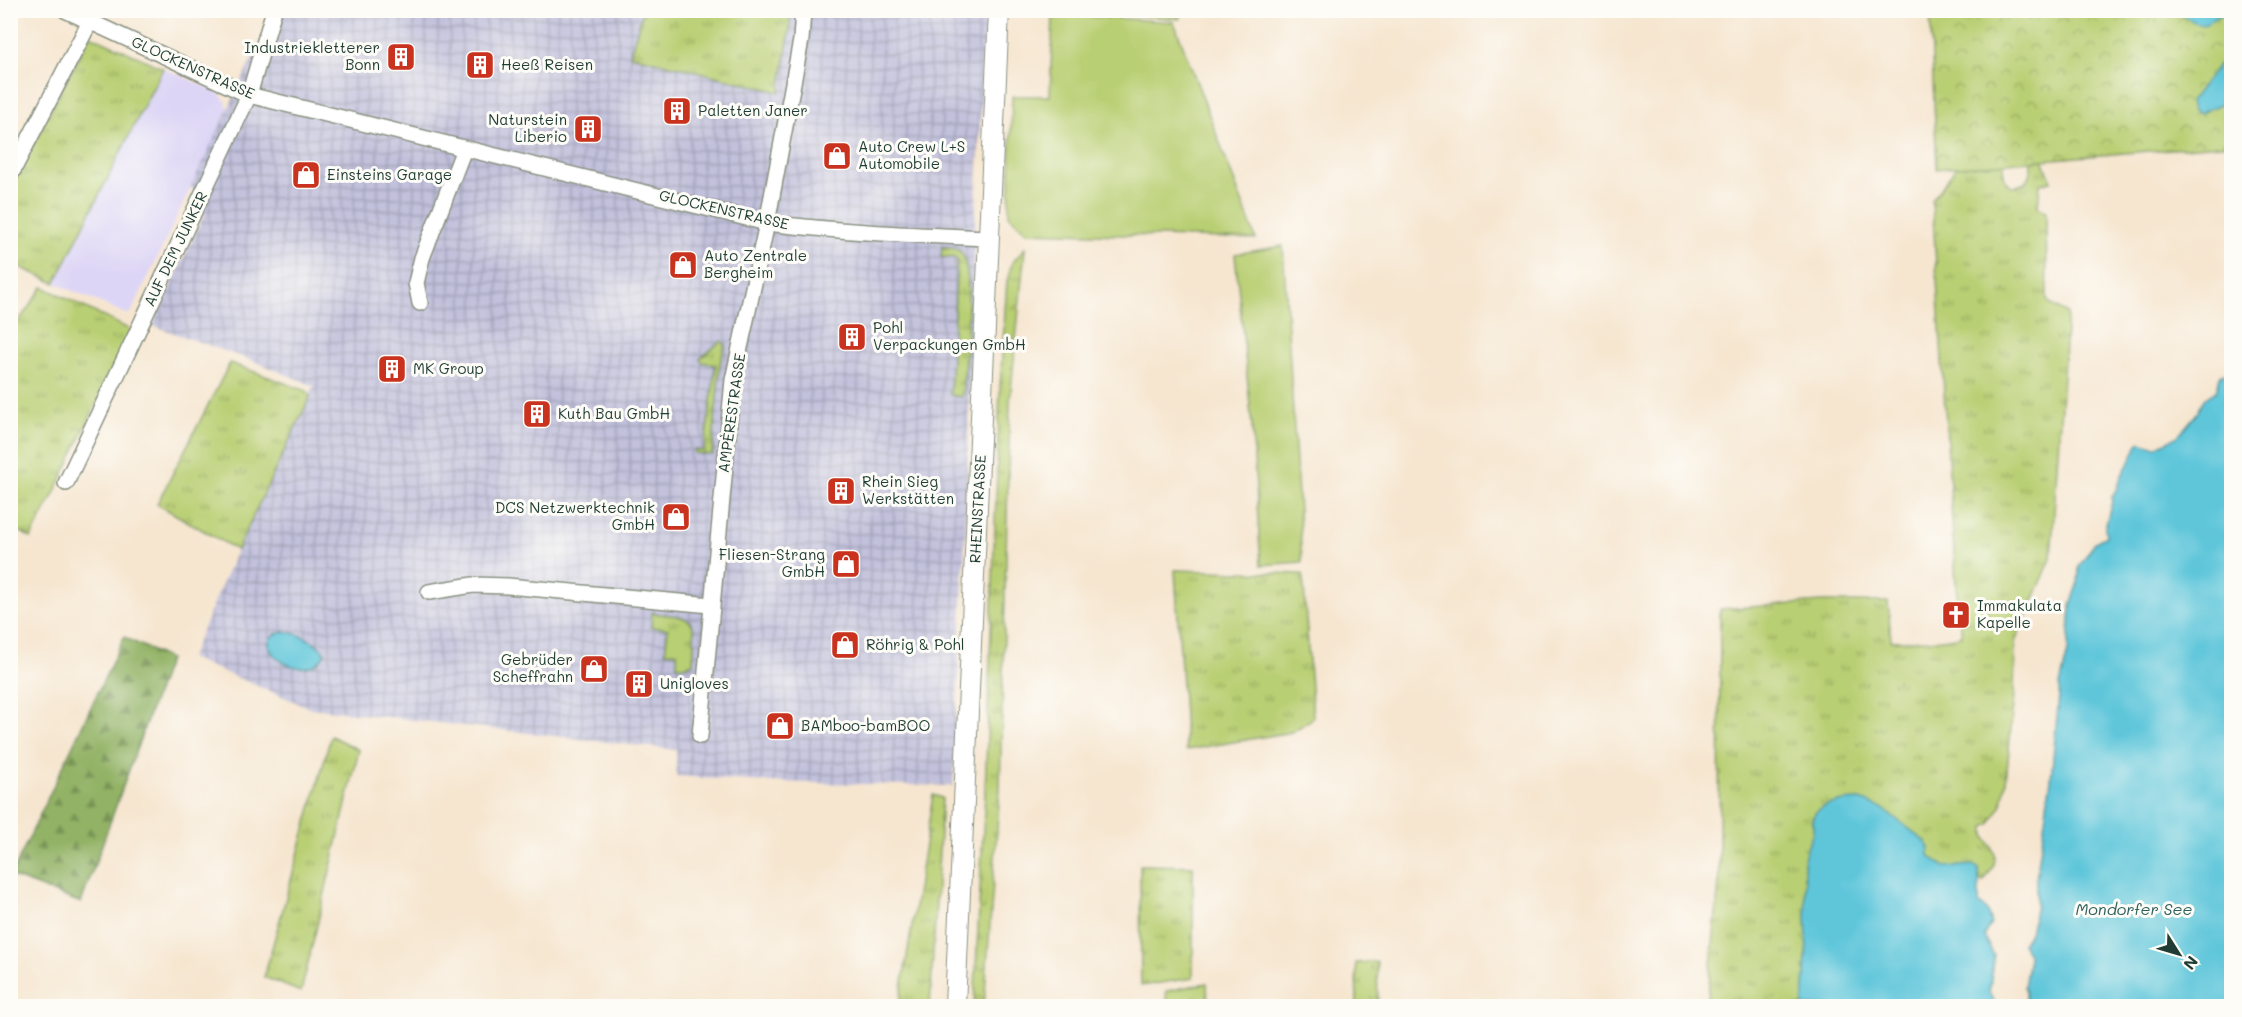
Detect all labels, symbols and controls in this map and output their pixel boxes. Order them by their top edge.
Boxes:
street label: GLOCKENSTRASSE [129,31,258,103]
place label: Industriekletterer Bonn [244,37,380,74]
building icon: Industriekletterer Bonn [385,41,417,73]
building icon: Heeß Reisen [464,49,496,81]
place label: Heeß Reisen [501,54,593,74]
building icon: Paletten Janer [661,95,693,127]
place label: Paletten Janer [698,100,808,120]
place label: Naturstein Liberio [488,109,567,146]
building icon: Naturstein Liberio [572,113,604,145]
place label: Auto Crew L+S Automobile [858,136,965,173]
shop icon: Auto Crew L+S Automobile [821,140,853,172]
shop icon: Einsteins Garage [290,159,322,191]
place label: Einsteins Garage [327,164,452,184]
street label: GLOCKENSTRASSE [657,184,791,234]
street label: AUF DEM JUNKER [139,188,212,310]
place label: Auto Zentrale Bergheim [704,245,807,282]
shop icon: Auto Zentrale Bergheim [667,249,699,281]
place label: Pohl Verpackungen GmbH [873,317,1026,354]
building icon: Pohl Verpackungen GmbH [836,321,868,353]
street label: AMPÈRESTRASSE [713,351,749,474]
building icon: MK Group [376,353,408,385]
place label: MK Group [413,358,484,378]
building icon: Kuth Bau GmbH [521,398,553,430]
place label: Kuth Bau GmbH [558,403,670,423]
street label: RHEINSTRASSE [964,454,990,564]
place label: Rhein Sieg Werkstätten [862,471,954,508]
building icon: Rhein Sieg Werkstätten [825,475,857,507]
place label: DCS Netzwerktechnik GmbH [495,497,655,534]
shop icon: DCS Netzwerktechnik GmbH [660,501,692,533]
place label: Fliesen-Strang GmbH [719,544,825,581]
shop icon: Fliesen-Strang GmbH [830,548,862,580]
place label: Immakulata Kapelle [1977,595,2062,632]
church icon: Immakulata Kapelle [1940,599,1972,631]
shop icon: Röhrig & Pohl [829,629,861,661]
place label: Röhrig & Pohl [866,634,965,654]
place label: Gebrüder Scheffrahn [493,649,573,686]
shop icon: Gebrüder Scheffrahn [578,653,610,685]
building icon: Unigloves [623,668,655,700]
place label: Unigloves [660,673,729,693]
shop icon: BAMboo-bamBOO [764,710,796,742]
place label: BAMboo-bamBOO [801,715,930,735]
water label: Mondorfer See [2076,898,2193,919]
north arrow [2149,924,2209,984]
text: N [2179,952,2203,975]

